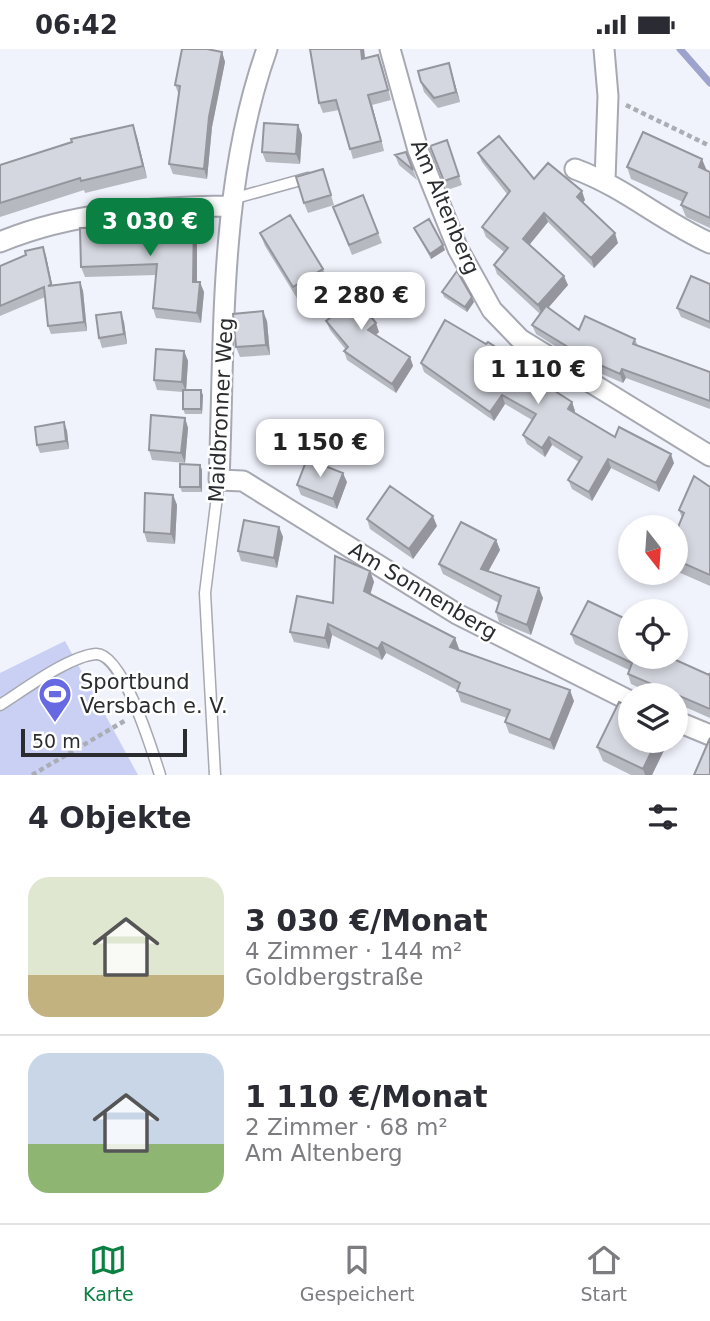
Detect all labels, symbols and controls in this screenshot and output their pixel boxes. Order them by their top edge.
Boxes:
text: 06:42 [35,10,118,40]
street label: Am Altenberg [406,136,484,278]
pin: 3 030 € [85,199,215,258]
text: 3 030 € [102,208,198,234]
pin: 2 280 € [296,273,426,332]
text: 2 280 € [313,282,409,308]
street label: Maidbronner Weg [204,317,238,503]
pin: 1 110 € [473,347,603,406]
text: 1 110 € [490,356,586,382]
pin: 1 150 € [255,419,385,479]
text: 1 150 € [272,429,368,455]
north arrow [618,515,688,585]
map controls [618,515,688,753]
street label: Am Sonnenberg [345,537,501,645]
button: locate [618,599,688,669]
place label: Sportbund Versbach e. V. [80,670,228,718]
sports icon: Sportbund Versbach e. V. [36,675,74,724]
button: layers [618,683,688,753]
scale bar [21,726,187,758]
text: 50 m [32,730,81,752]
icon: filters [644,798,682,836]
text: 4 Objekte [28,800,192,835]
text: 3 030 €/Monat [245,903,488,938]
icon: home [84,905,168,989]
text: 4 Zimmer · 144 m² [245,938,462,964]
text: Goldbergstraße [245,964,423,990]
text: 1 110 €/Monat [245,1079,488,1114]
icon: home [84,1081,168,1165]
text: 2 Zimmer · 68 m² [245,1114,448,1140]
text: Am Altenberg [245,1140,403,1166]
tab: Karte [83,1241,134,1305]
tab: Gespeichert [300,1241,415,1305]
tab: Start [581,1241,627,1305]

